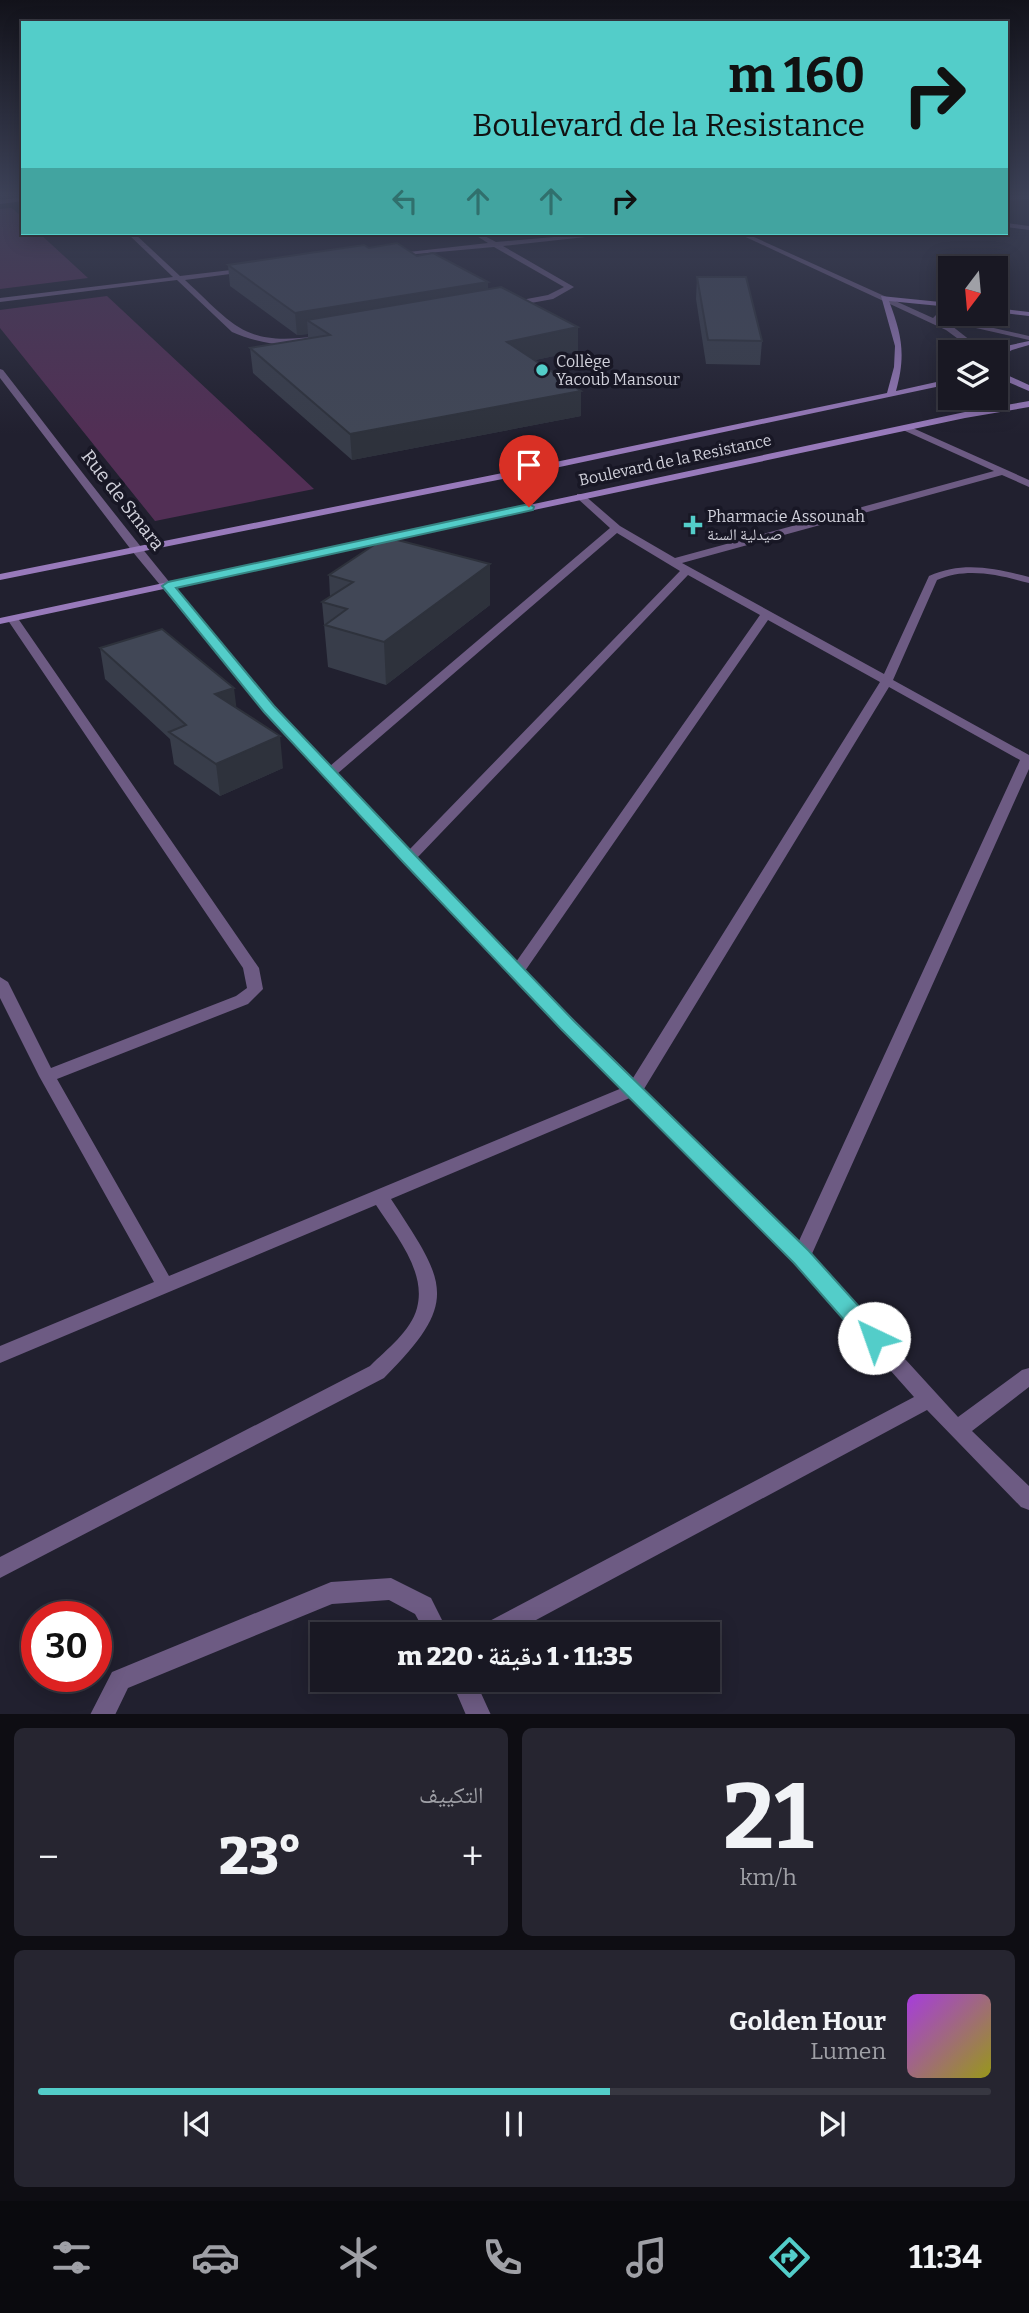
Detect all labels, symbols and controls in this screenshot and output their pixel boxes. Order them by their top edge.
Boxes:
text: 160 m [728,46,865,105]
icon: right [889,49,980,140]
text: Boulevard de la Resistance [472,106,865,144]
icon: left [386,182,424,220]
icon: ahead [459,182,497,220]
icon: ahead [532,182,570,220]
icon: right [605,182,643,220]
north arrow [938,256,1008,326]
map controls [938,256,1008,410]
button: layers [938,340,1008,410]
place label: Collège Yacoub Mansour [556,352,680,389]
marker: Collège Yacoub Mansour [534,362,550,378]
street label: Boulevard de la Resistance [577,430,773,490]
pin [499,435,559,507]
street label: Rue de Smara [77,445,170,555]
icon: arrive [510,446,548,484]
place label: Pharmacie Assounah صيدلية السنة [707,507,865,544]
marker: Pharmacie Assounah صيدلية السنة [685,517,701,533]
position arrow [837,1301,911,1375]
speed limit sign: 30 [21,1601,112,1692]
text: 11:35 · 1 دقيقة · 220 m [397,1641,633,1672]
text: 21 [723,1763,814,1872]
text: التكييف [419,1781,484,1809]
text: 23° [219,1825,302,1888]
text: − [38,1834,59,1880]
text: + [462,1834,484,1880]
text: km/h [740,1863,797,1891]
text: Golden Hour [729,2006,886,2037]
text: Lumen [810,2037,886,2065]
icon: previous [178,2105,216,2143]
icon: pause [495,2105,533,2143]
icon: next [813,2105,851,2143]
icon: filters [47,2233,96,2282]
icon: car [191,2233,240,2282]
icon: climate [334,2233,383,2282]
icon: phone [478,2233,527,2282]
icon: music [622,2233,671,2282]
icon: directions [765,2233,814,2282]
text: 11:34 [909,2238,982,2276]

